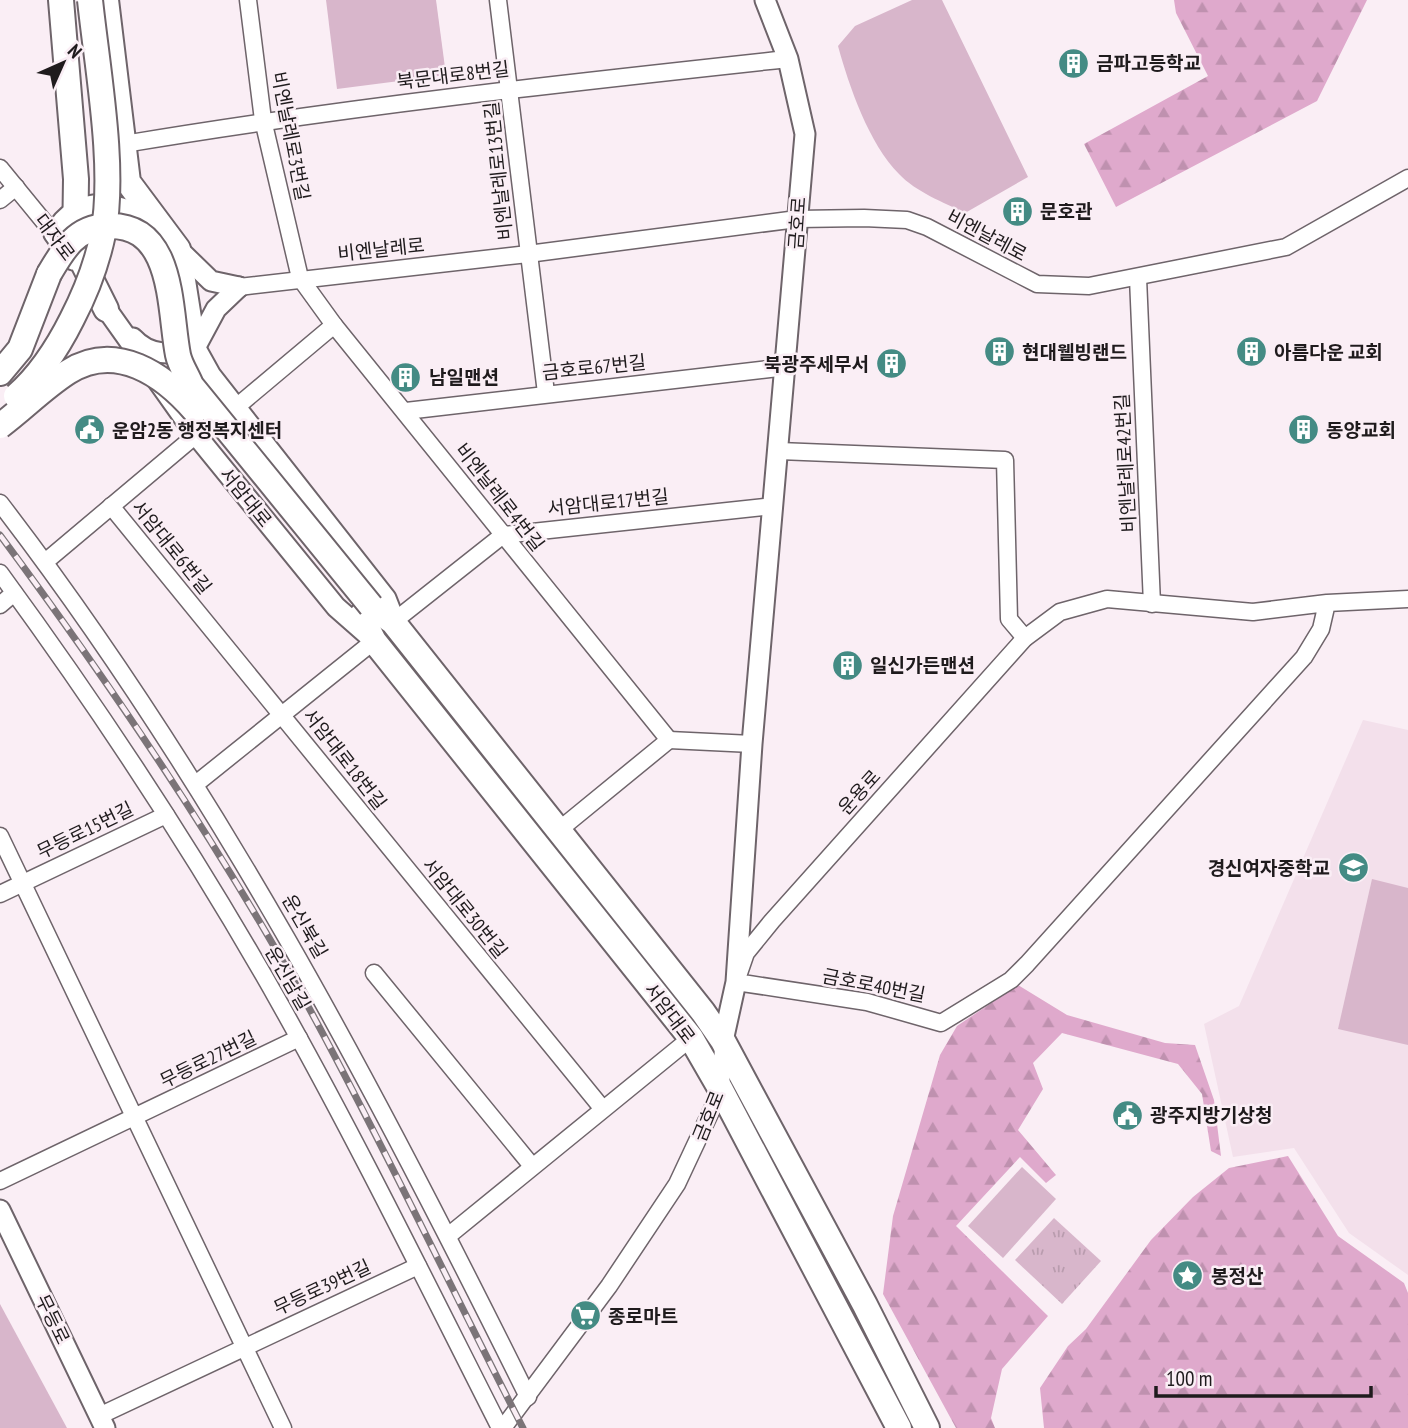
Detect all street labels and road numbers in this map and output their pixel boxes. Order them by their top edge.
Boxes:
street label: 북문대로8번길 [395,56,511,94]
street label: 비엔날레로3번길 [267,69,315,203]
street label: 비엔날레로13번길 [479,100,517,242]
street label: 금호로 [783,196,811,250]
street label: 비엔날레로 [943,204,1031,266]
street label: 대자로 [30,209,80,265]
street label: 비엔날레로 [336,232,426,266]
street label: 금호로67번길 [541,350,647,384]
street label: 비엔날레로42번길 [1109,393,1141,533]
street label: 비엔날레로4번길 [450,438,550,556]
street label: 서암대로 [215,462,277,532]
street label: 서암대로17번길 [546,484,670,520]
street label: 서암대로6번길 [127,495,217,599]
street label: 서암대로18번길 [298,704,392,814]
street label: 운용로 [833,764,885,820]
street label: 무등로15번길 [33,796,137,864]
street label: 서암대로30번길 [417,853,513,963]
street label: 운신북길 [277,890,333,962]
street label: 운신남길 [260,942,316,1014]
street label: 금호로40번길 [820,963,928,1007]
street label: 서암대로 [639,978,701,1048]
street label: 무등로27번길 [156,1025,260,1093]
street label: 금호로 [687,1087,729,1145]
street label: 무등로39번길 [270,1254,374,1320]
street label: 무등로 [31,1290,75,1348]

